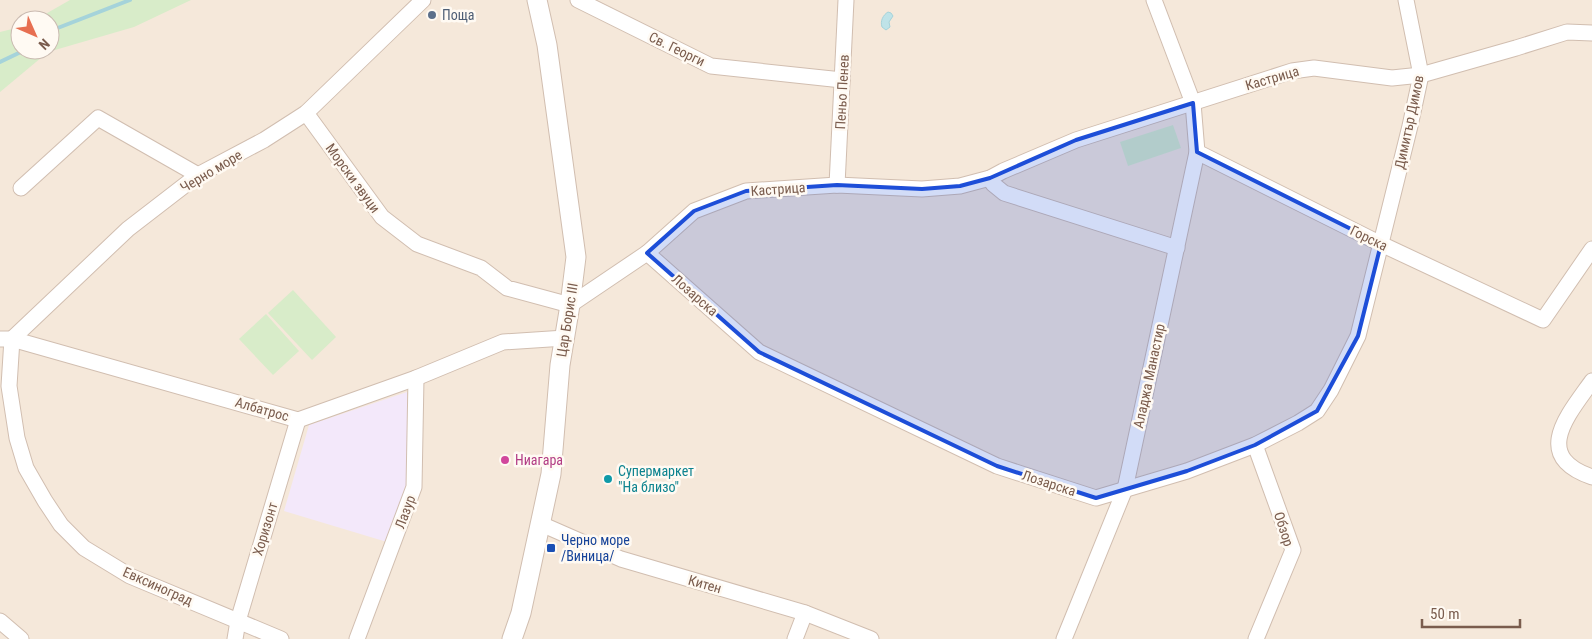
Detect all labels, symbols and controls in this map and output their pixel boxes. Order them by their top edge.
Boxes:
place label: Поща [442,7,475,23]
marker: Поща [426,9,438,21]
north arrow [10,10,60,60]
street label: Св. Георги [646,29,708,69]
text: N [36,36,53,53]
street label: Пеньо Пенев [832,54,852,130]
street label: Кастрица [1243,63,1301,93]
street label: Димитър Димов [1391,74,1427,170]
street label: Морски звуци [323,140,383,216]
street label: Черно море [177,146,245,196]
street label: Кастрица [750,179,806,199]
street label: Горска [1348,222,1390,254]
street label: Лозарска [669,271,721,319]
street label: Цар Борис III [553,282,581,358]
street label: Аладжа Манастир [1130,322,1168,430]
street label: Албатрос [233,394,291,424]
place label: Ниагара [515,452,563,468]
marker: Ниагара [499,454,511,466]
place label: Супермаркет "На близо" [618,463,694,495]
street label: Лозарска [1020,467,1078,499]
marker: Супермаркет "На близо" [602,473,614,485]
street label: Лазур [392,493,418,531]
street label: Хоризонт [249,500,281,558]
street label: Обзор [1271,510,1297,548]
place label: Черно море /Виница/ [561,532,630,564]
marker: Черно море /Виница/ [545,542,557,554]
street label: Евксиноград [121,563,196,609]
street label: Китен [686,572,724,596]
scale bar [1422,596,1520,628]
text: 50 m [1430,605,1460,623]

